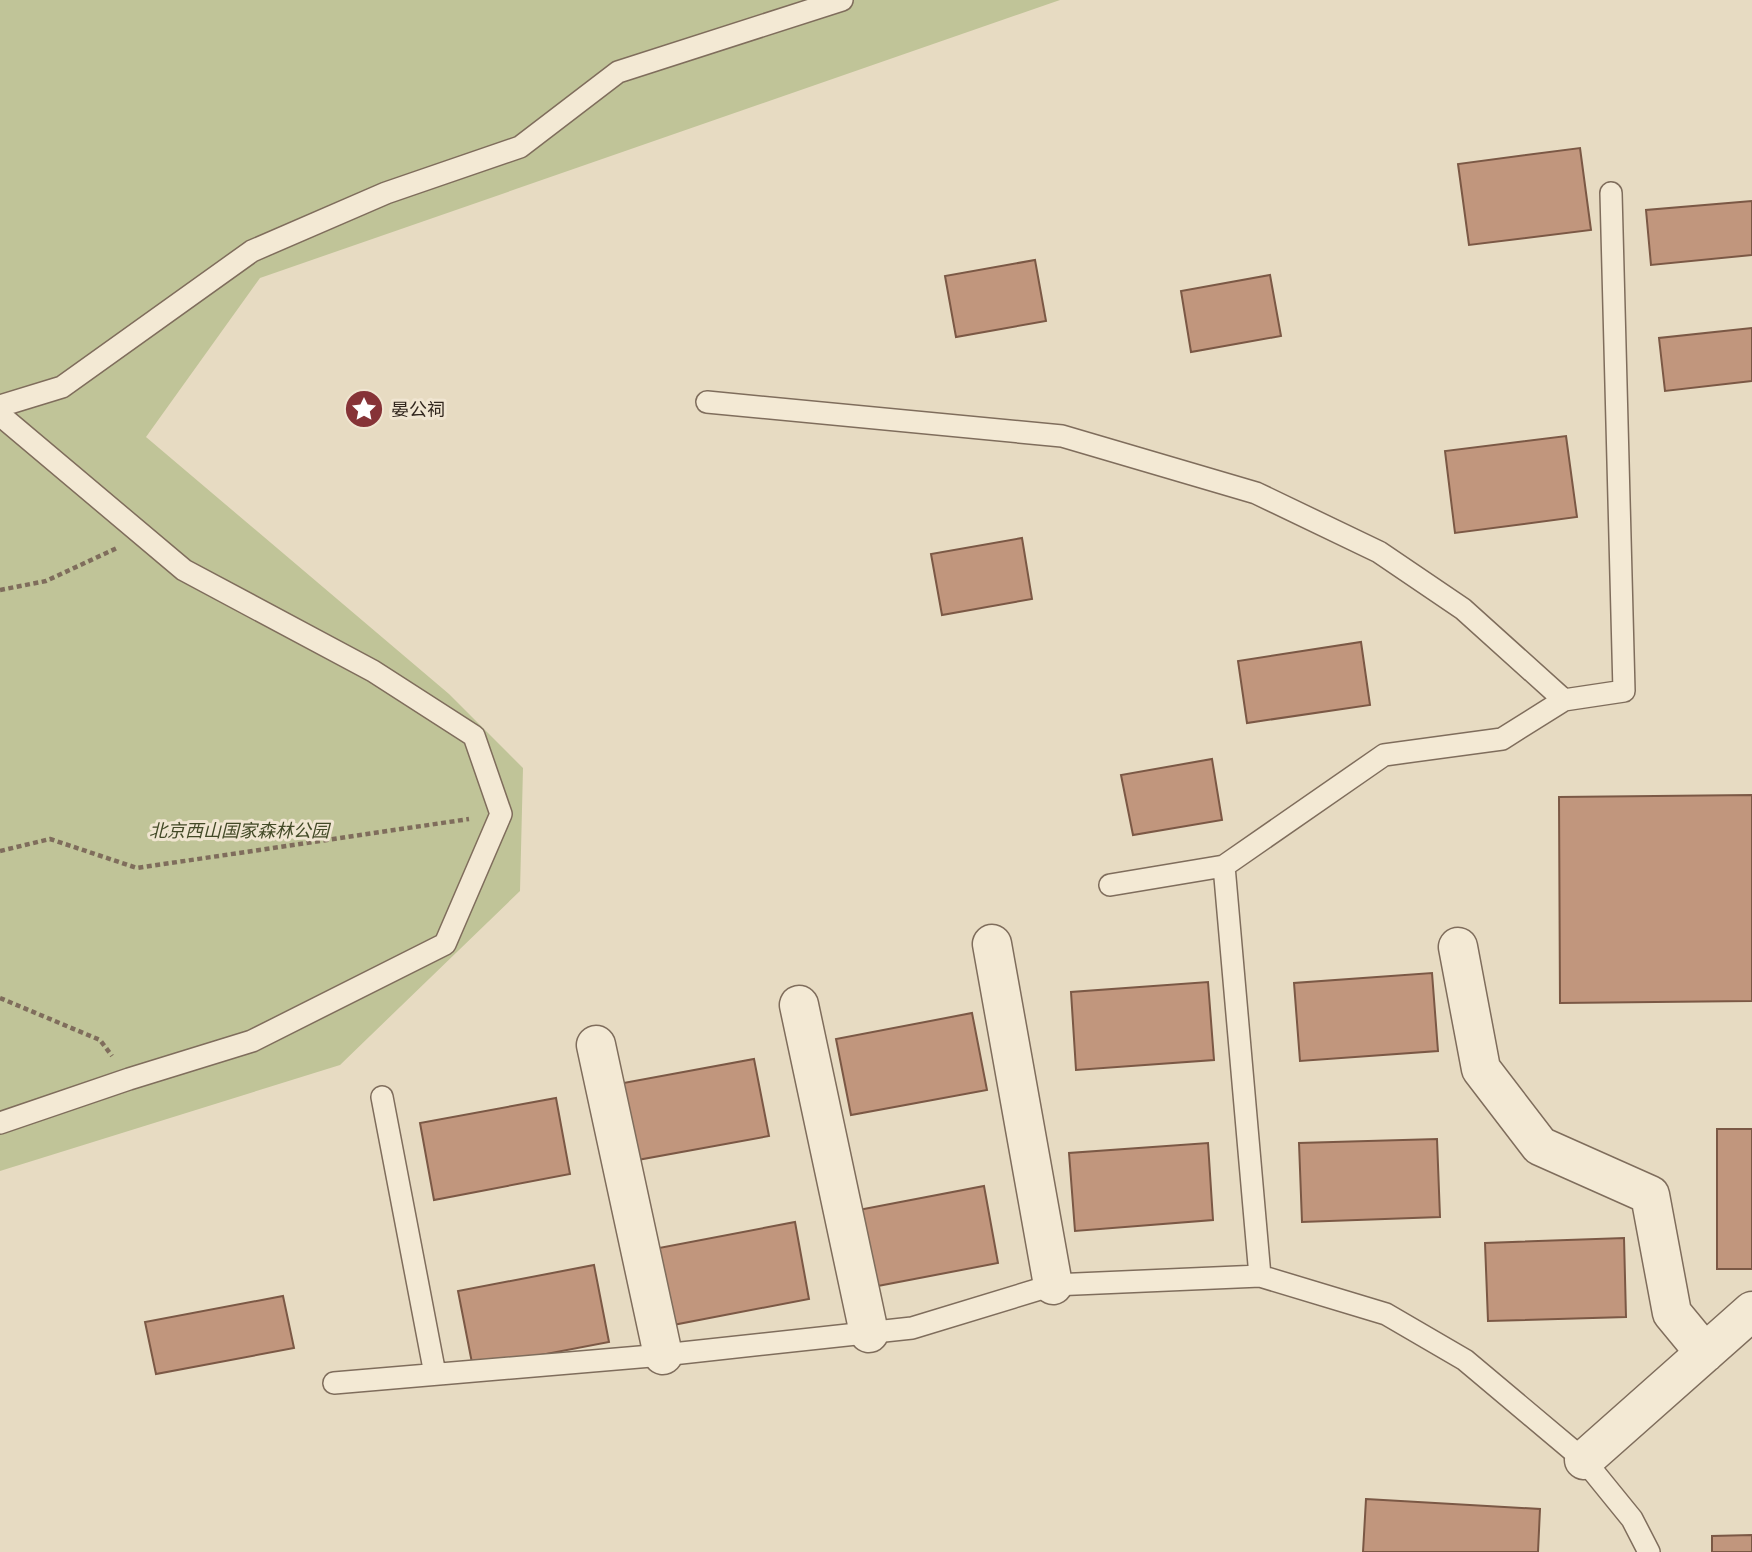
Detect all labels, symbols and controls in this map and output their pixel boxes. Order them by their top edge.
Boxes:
place icon: 晏公祠 [343,388,385,430]
place label: 晏公祠 [391,397,445,422]
park label: 北京西山国家森林公园 [149,818,332,843]

